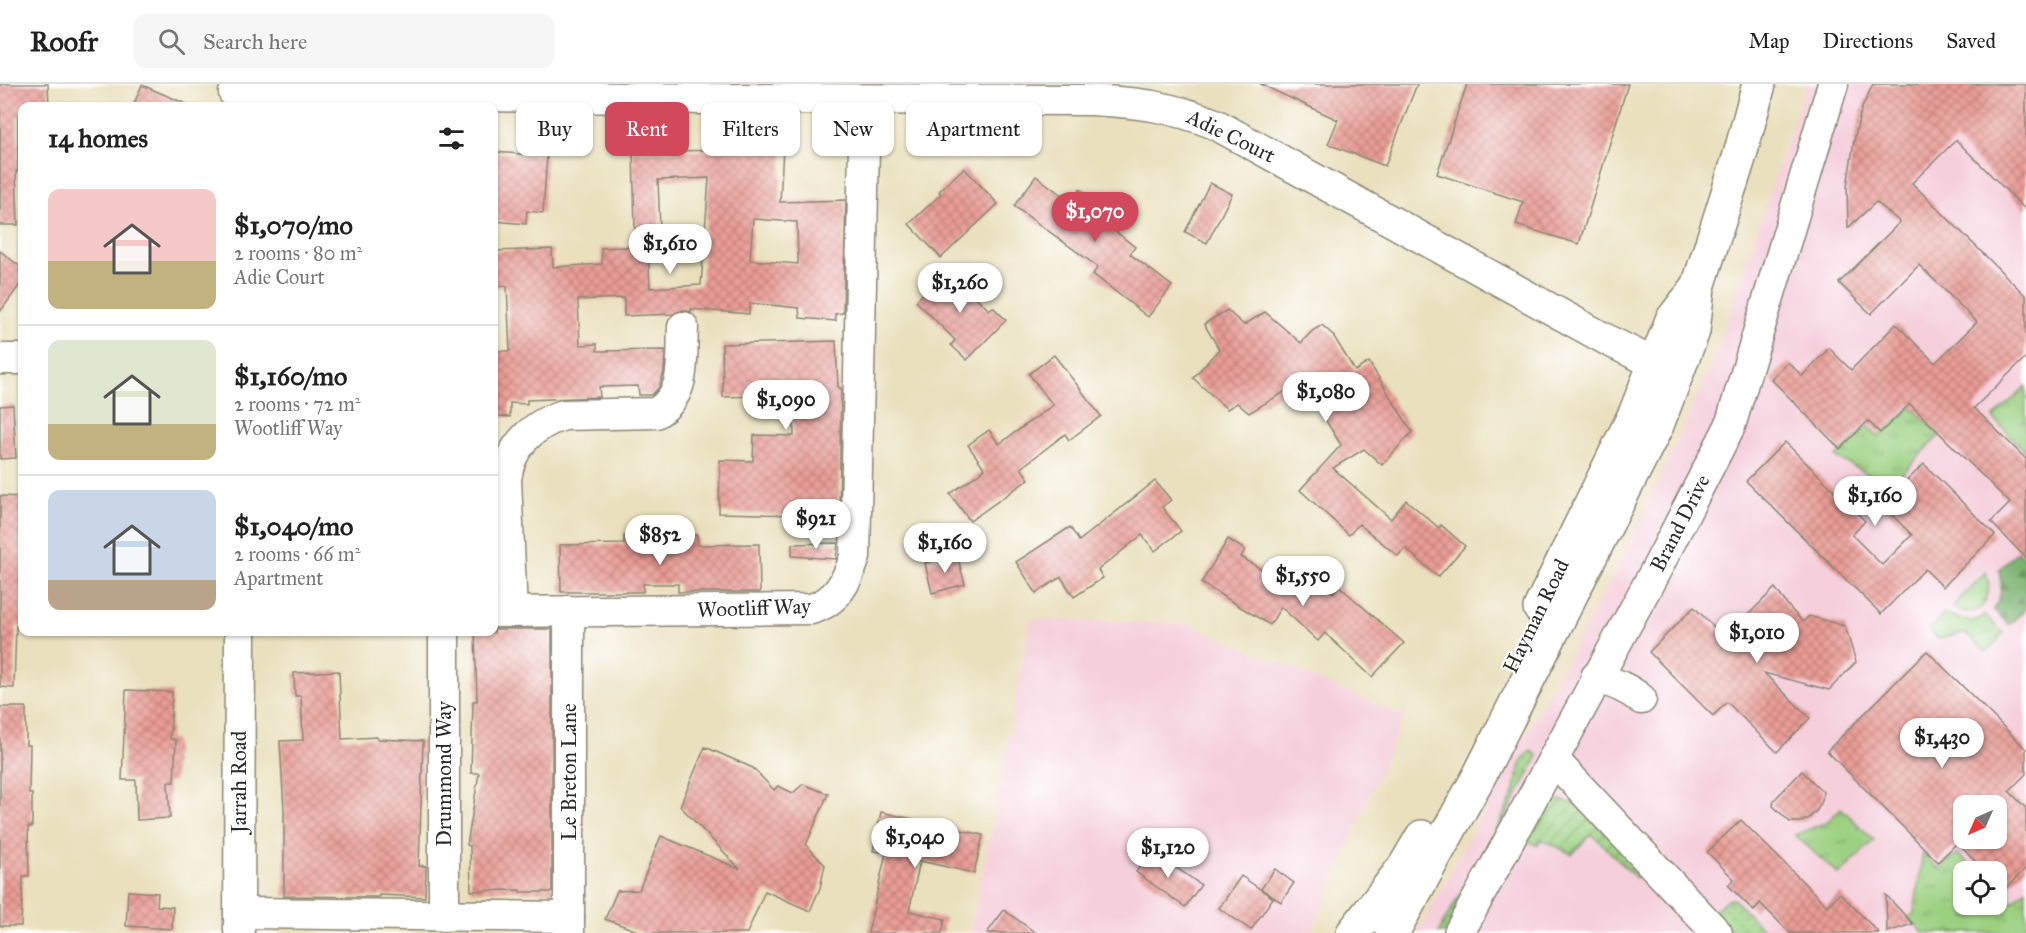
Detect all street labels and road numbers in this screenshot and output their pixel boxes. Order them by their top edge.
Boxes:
street label: Adie Court [1182,103,1280,169]
street label: Brand Drive [1644,470,1716,576]
street label: Hayman Road [1497,554,1575,677]
street label: Wootliff Way [697,593,813,623]
street label: Drummond Way [431,700,457,847]
street label: Le Breton Lane [556,703,582,841]
street label: Jarrah Road [226,730,252,835]

